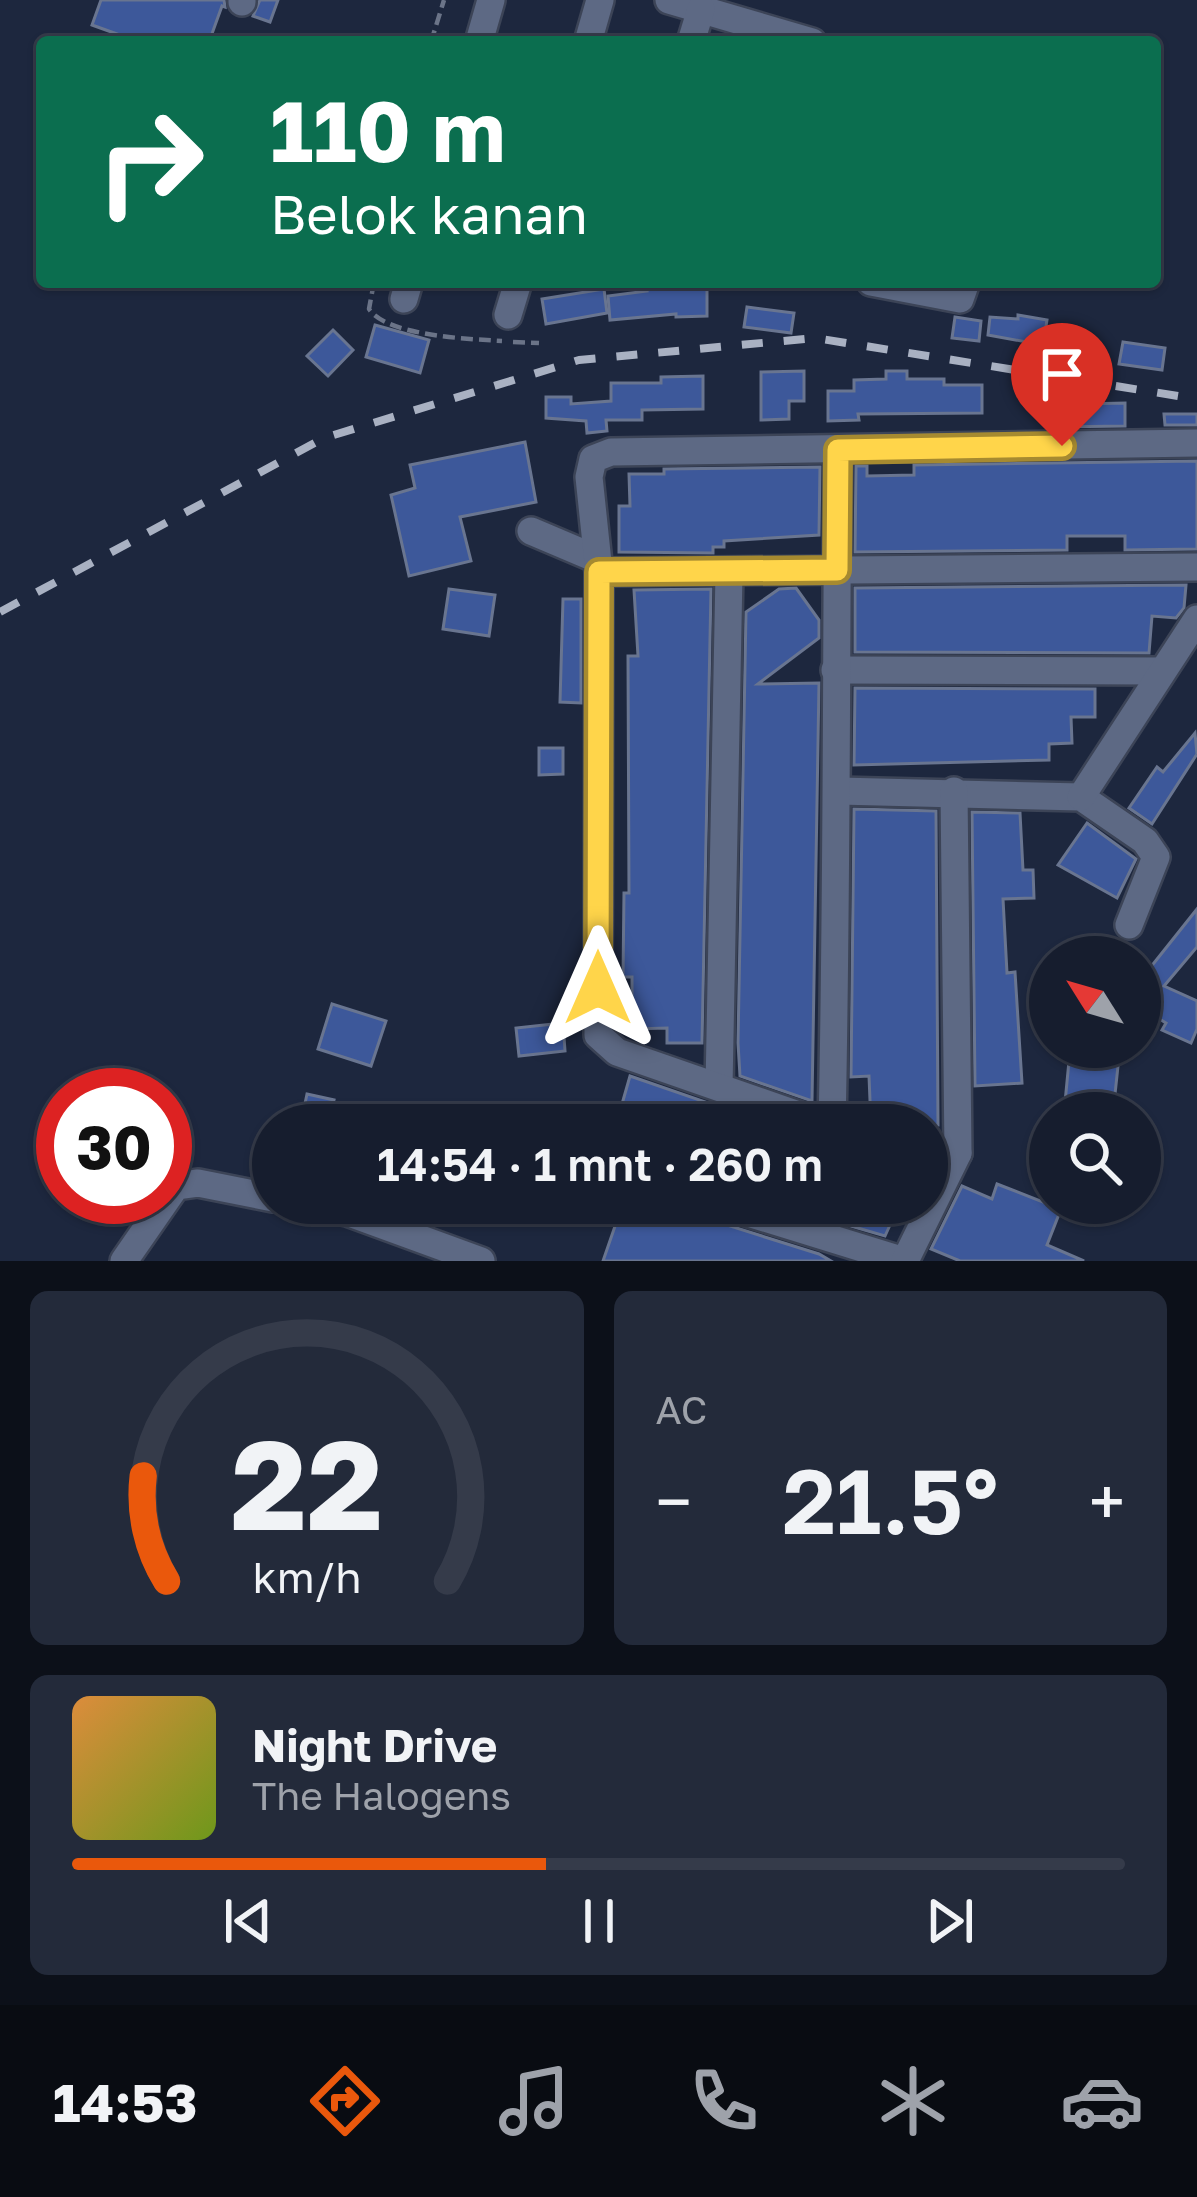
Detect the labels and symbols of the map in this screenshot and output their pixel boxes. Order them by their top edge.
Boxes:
pin [1011,323,1113,446]
position arrow [535,925,661,1051]
north arrow [1029,936,1161,1068]
speed limit sign: 30 [36,1068,192,1224]

